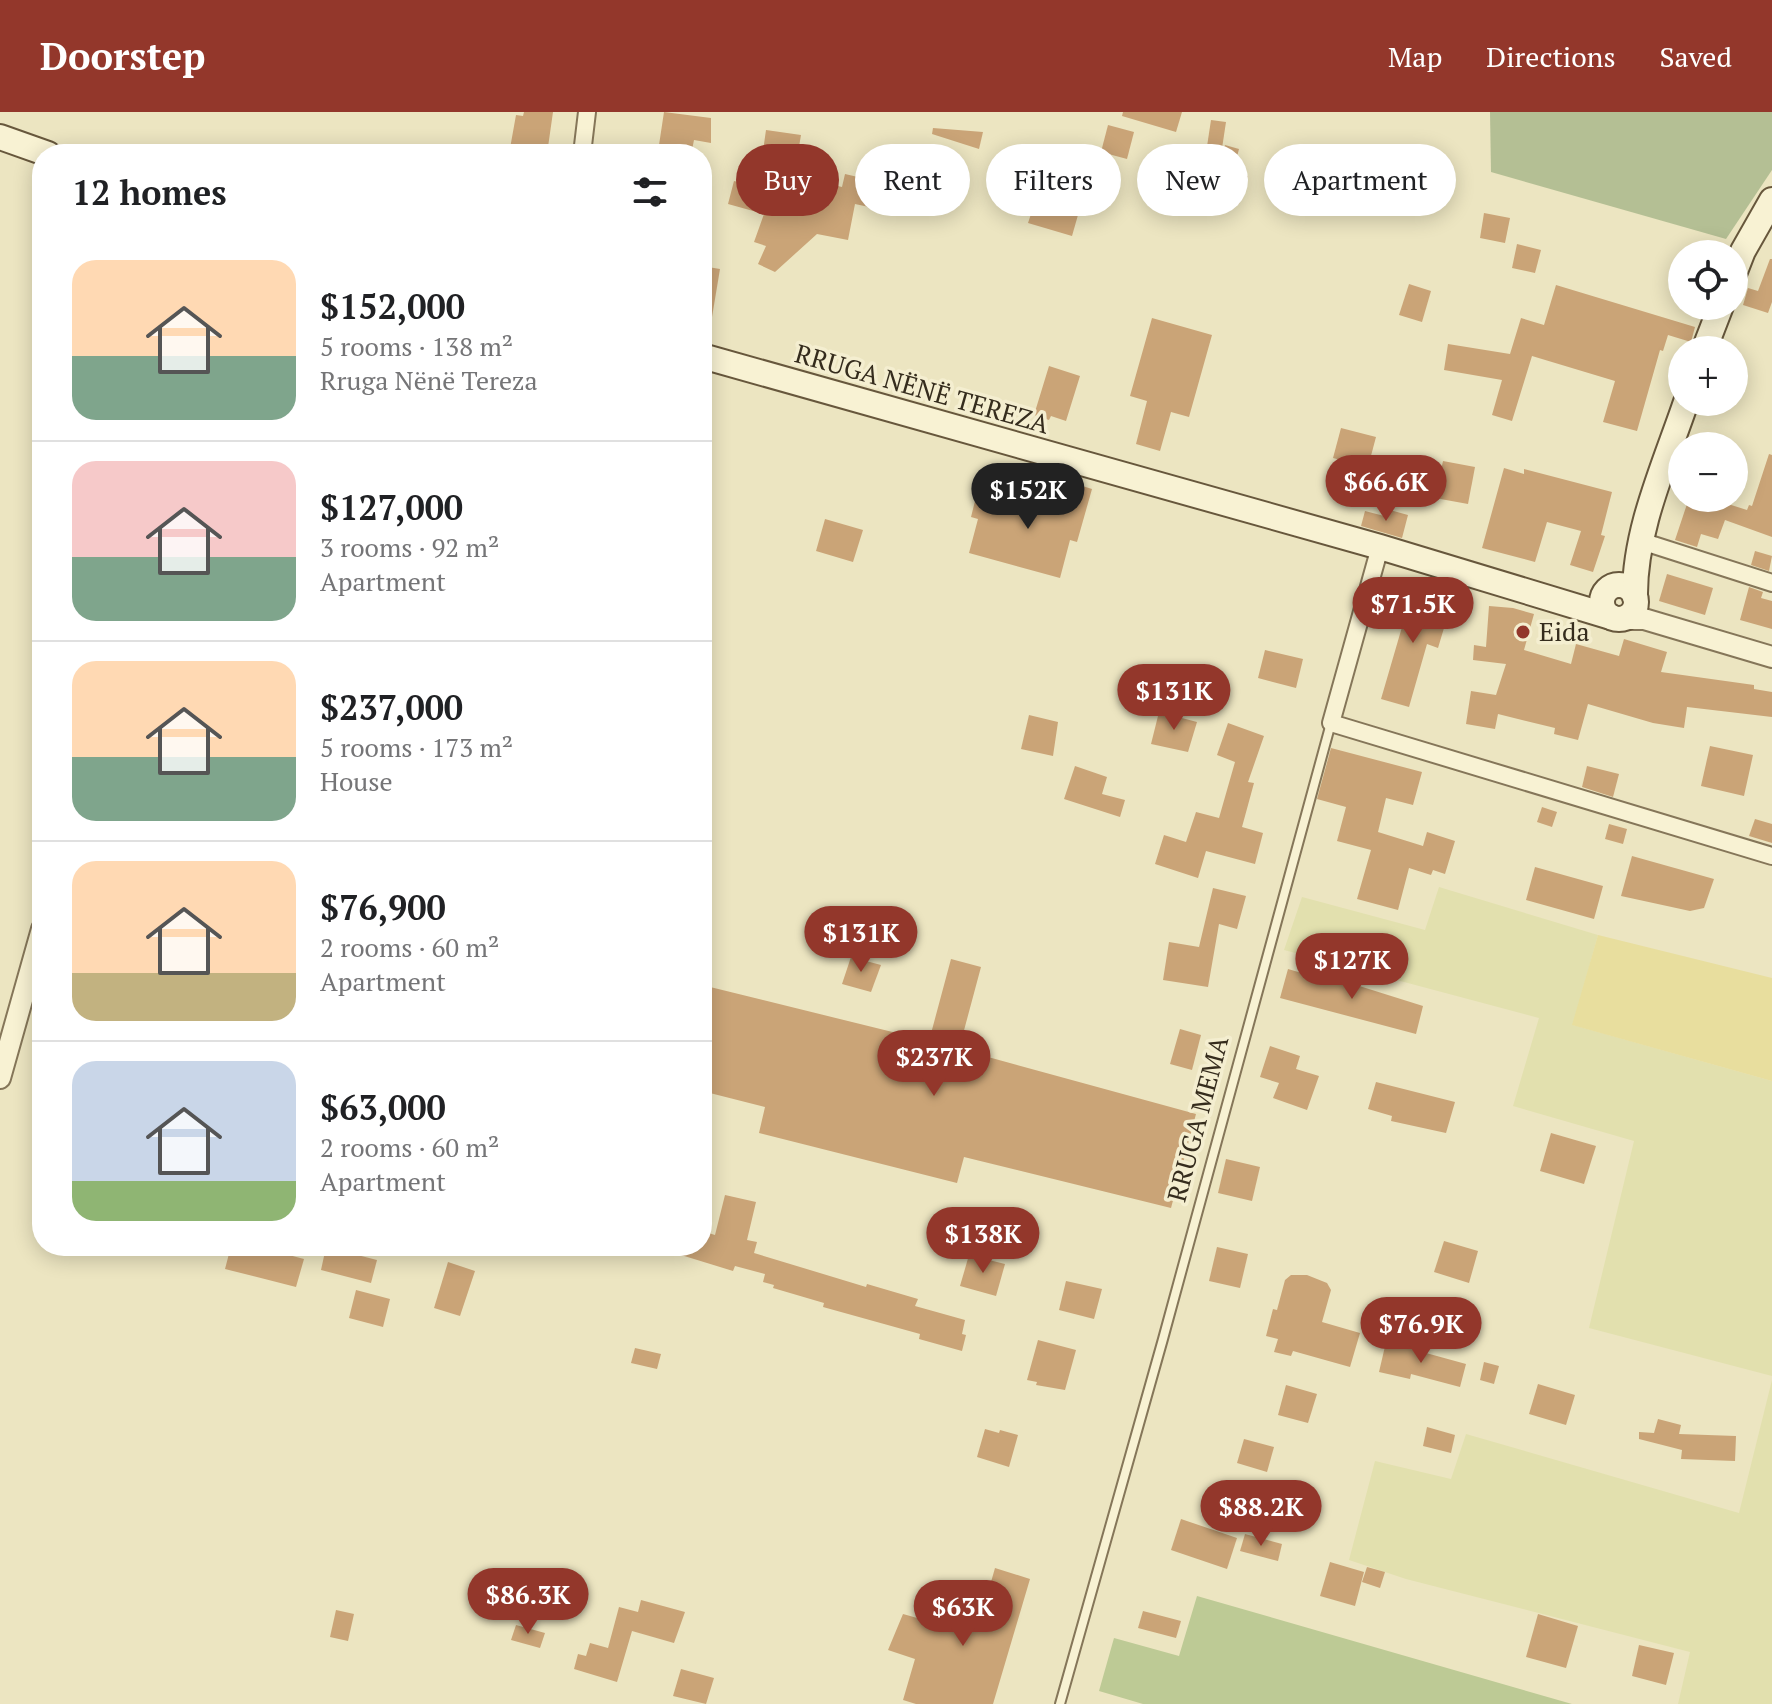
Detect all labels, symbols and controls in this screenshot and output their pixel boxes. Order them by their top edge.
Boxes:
text: Doorstep [40,31,205,81]
text: Map [1388,38,1442,75]
text: Directions [1486,38,1616,75]
text: Saved [1660,38,1732,75]
chip: Buy [736,144,839,216]
chip: Rent [855,144,970,216]
chip: Filters [986,144,1121,216]
chip: New [1137,144,1248,216]
chip: Apartment [1264,144,1456,216]
text: 12 homes [72,170,227,215]
icon: filters [628,170,672,214]
map controls [1668,240,1748,512]
button: locate [1668,240,1748,320]
text: $152,000 [320,284,465,329]
icon: home [136,292,232,388]
text: 5 rooms · 138 m² [320,329,513,363]
street label: RRUGA NËNË TEREZA [791,335,1053,441]
button: + [1668,336,1748,416]
text: Rruga Nënë Tereza [320,363,538,397]
button: − [1668,432,1748,512]
pin: $66.6K [1321,455,1451,523]
pin: $152K [972,463,1084,531]
text: $66.6K [1344,464,1428,498]
text: $152K [989,472,1067,506]
text: $127,000 [320,485,463,530]
icon: home [136,493,232,589]
text: 3 rooms · 92 m² [320,530,499,564]
text: Apartment [320,564,446,598]
pin: $71.5K [1348,577,1478,645]
text: $71.5K [1371,586,1455,620]
place label: Eida [1539,614,1590,648]
marker: Eida [1514,623,1532,641]
pin: $131K [1118,664,1230,732]
text: $131K [1135,673,1213,707]
text: $237,000 [320,685,463,730]
icon: home [136,693,232,789]
text: 5 rooms · 173 m² [320,730,513,764]
text: House [320,764,393,798]
text: $76,900 [320,885,446,930]
icon: home [136,893,232,989]
pin: $131K [805,906,917,974]
text: $131K [822,915,900,949]
text: 2 rooms · 60 m² [320,930,499,964]
pin: $127K [1296,933,1408,1001]
text: $127K [1313,942,1391,976]
text: Apartment [320,964,446,998]
pin: $237K [878,1030,990,1098]
street label: RRUGA MEMA [1159,1032,1236,1205]
text: $237K [895,1039,973,1073]
text: $63,000 [320,1085,446,1130]
icon: home [136,1093,232,1189]
text: 2 rooms · 60 m² [320,1130,499,1164]
text: Apartment [320,1164,446,1198]
pin: $138K [927,1207,1039,1275]
text: $138K [944,1216,1022,1250]
pin: $76.9K [1356,1297,1486,1365]
text: $76.9K [1379,1306,1463,1340]
pin: $88.2K [1196,1480,1326,1548]
text: $88.2K [1219,1489,1303,1523]
pin: $86.3K [463,1568,593,1636]
text: $86.3K [486,1577,570,1611]
pin: $63K [916,1580,1010,1648]
text: $63K [932,1589,994,1623]

